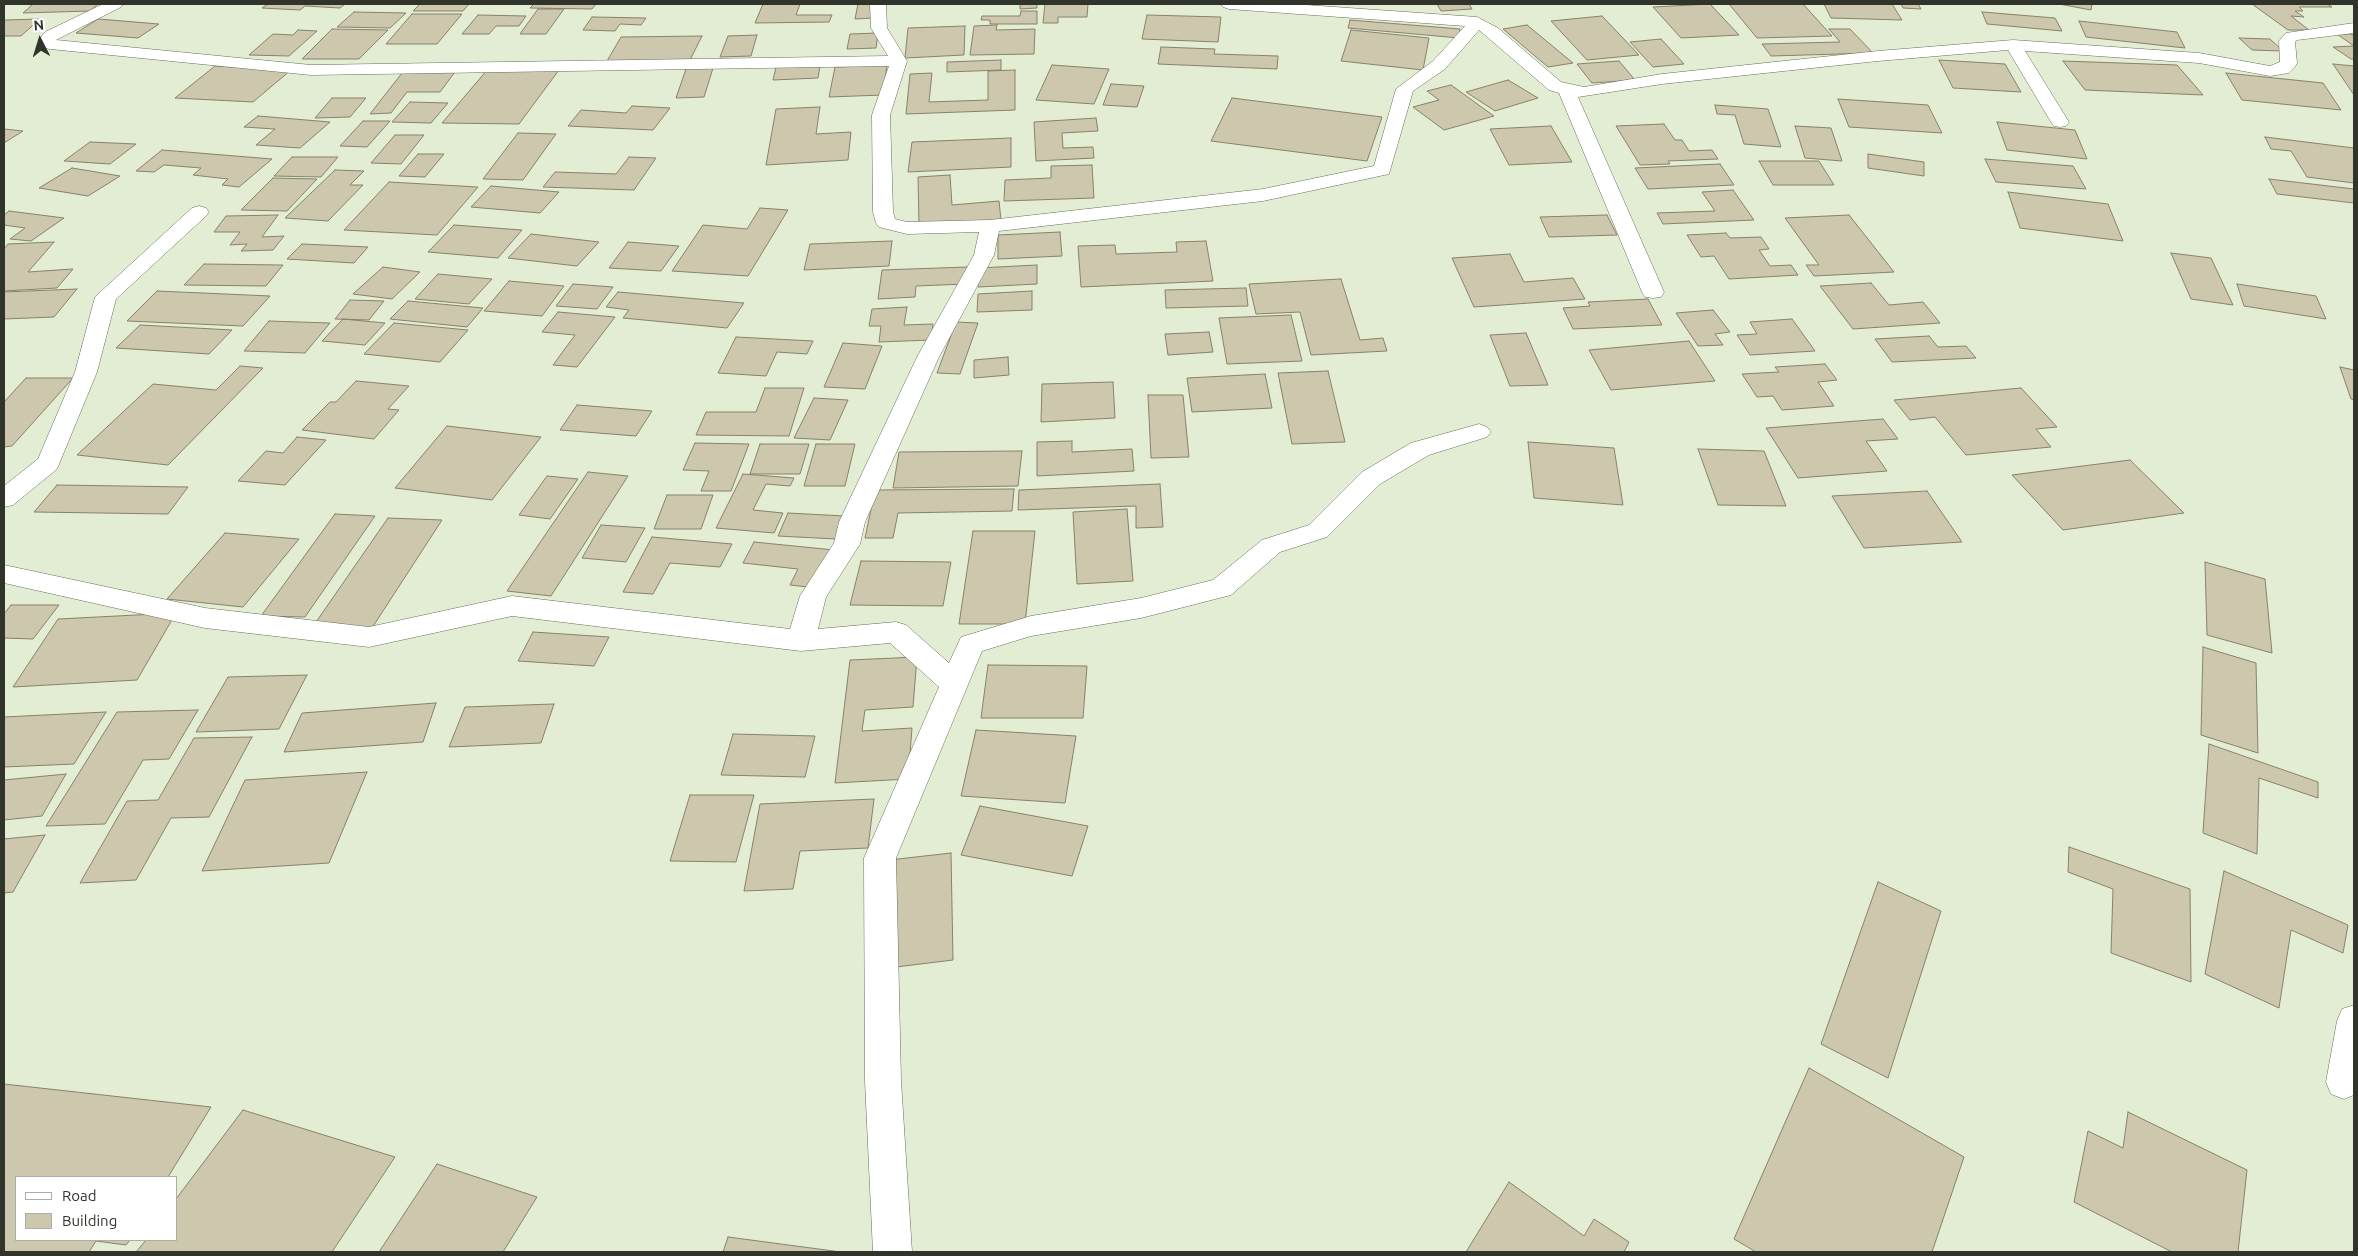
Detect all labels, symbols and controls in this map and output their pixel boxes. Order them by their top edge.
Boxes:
north arrow [15,15,65,65]
text: N [33,17,45,33]
legend [15,1176,178,1241]
text: Road [62,1187,97,1204]
text: Building [62,1212,117,1229]

